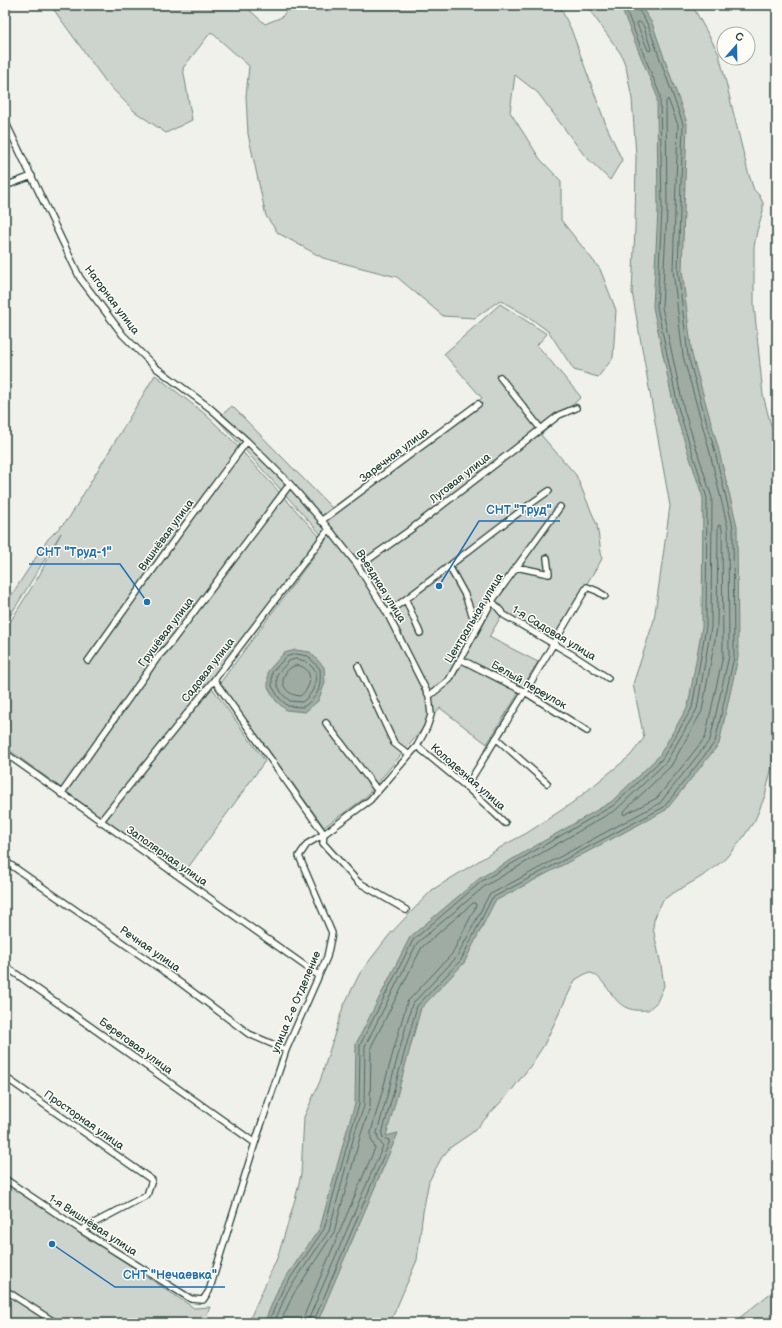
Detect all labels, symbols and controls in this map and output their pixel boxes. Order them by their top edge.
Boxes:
north arrow [716,26,756,66]
text: С [733,30,745,45]
street label: Нагорная улица [82,263,142,337]
street label: Заречная улица [357,424,432,485]
street label: Луговая улица [426,450,493,506]
street label: Вишнёвая улица [136,496,197,573]
callout: СНТ "Труд" [479,497,560,521]
text: СНТ "Труд" [486,503,552,518]
callout: СНТ "Труд-1" [29,540,120,564]
text: СНТ "Труд-1" [36,545,112,560]
street label: Въездная улица [353,547,409,625]
street label: Центральная улица [442,570,506,665]
street label: Грушёвая улица [136,594,197,669]
street label: 1-я Садовая улица [510,603,599,663]
street label: Садовая улица [179,635,237,705]
street label: Белый переулок [489,658,569,712]
street label: Колодезная улица [428,741,508,813]
street label: Заполярная улица [124,823,210,889]
street label: Речная улица [117,923,183,975]
street label: улица 2-е Отделение [269,949,323,1055]
street label: Береговая улица [97,1015,176,1077]
street label: Просторная улица [41,1088,127,1153]
street label: 1-я Вишнёвая улица [46,1191,140,1259]
callout: СНТ "Нечаевка" [115,1263,225,1287]
text: СНТ "Нечаевка" [123,1268,217,1283]

